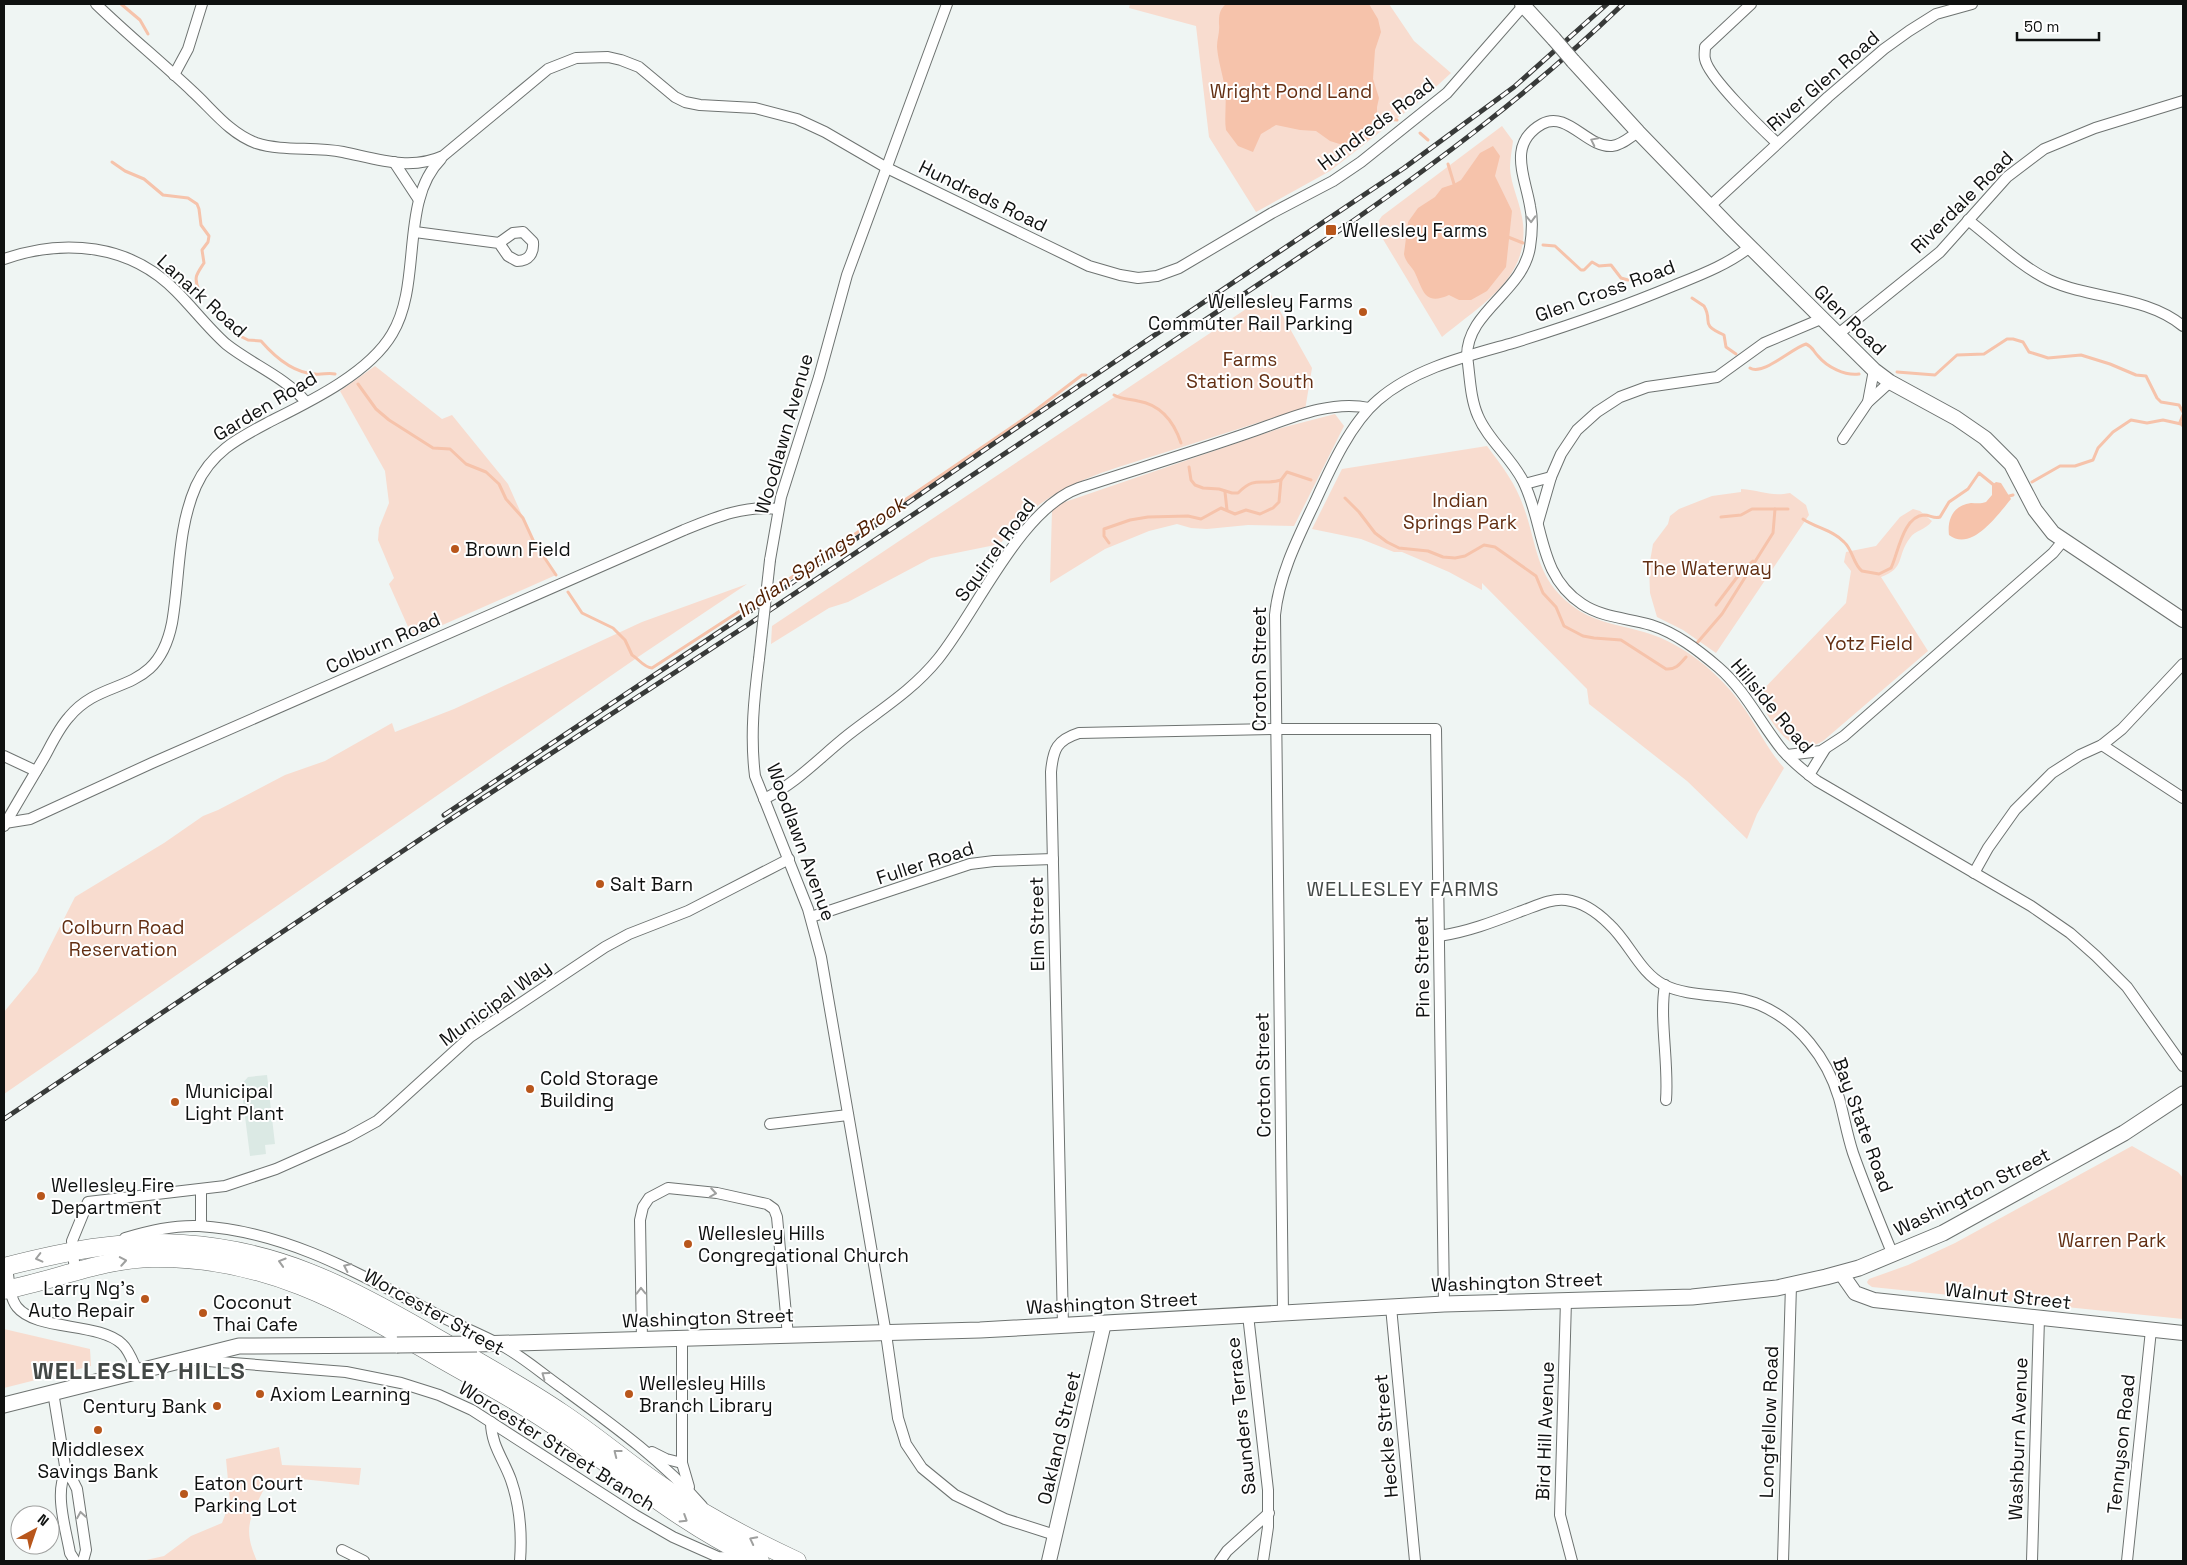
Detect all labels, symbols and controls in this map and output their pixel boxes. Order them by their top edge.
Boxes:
scale bar [2017,10,2100,42]
text: 50 m [2024,17,2059,36]
street label: River Glen Road [1761,25,1885,137]
street label: Hundreds Road [1313,72,1439,176]
park label: Wright Pond Land [1210,79,1372,104]
one-way arrow [1591,137,1600,147]
street label: Riverdale Road [1905,145,2019,259]
street label: Hundreds Road [915,154,1051,238]
one-way arrow [1526,216,1537,224]
place label: Wellesley Farms [1342,218,1487,243]
marker: Wellesley Farms [1324,223,1338,237]
street label: Lanark Road [152,249,252,343]
street label: Glen Cross Road [1532,254,1678,328]
street label: Glen Road [1808,279,1892,361]
place label: Wellesley Farms Commuter Rail Parking [1148,289,1353,336]
marker: Wellesley Farms Commuter Rail Parking [1357,306,1369,318]
park label: Farms Station South [1186,347,1314,394]
street label: Woodlawn Avenue [749,351,819,517]
street label: Garden Road [208,365,322,447]
park label: Indian Springs Park [1403,488,1517,535]
water label: Indian Springs Brook [732,490,912,623]
street label: Squirrel Road [949,493,1041,607]
place label: Brown Field [465,537,571,562]
marker: Brown Field [449,543,461,555]
park label: The Waterway [1642,556,1772,581]
street label: Croton Street [1247,606,1272,732]
street label: Colburn Road [322,607,444,679]
park label: Yotz Field [1825,631,1913,656]
street label: Hillside Road [1725,653,1819,759]
street label: Woodlawn Avenue [761,760,841,924]
street label: Fuller Road [873,835,977,891]
place label: Salt Barn [610,872,693,897]
street label: Elm Street [1024,876,1050,972]
district label: WELLESLEY FARMS [1306,876,1500,902]
marker: Salt Barn [594,878,606,890]
park label: Colburn Road Reservation [62,915,184,962]
street label: Pine Street [1409,916,1435,1018]
street label: Municipal Way [434,954,556,1052]
street label: Croton Street [1249,1012,1277,1138]
street label: Bay State Road [1827,1054,1899,1196]
place label: Cold Storage Building [540,1066,658,1113]
place label: Municipal Light Plant [185,1079,284,1126]
marker: Cold Storage Building [524,1083,536,1095]
marker: Municipal Light Plant [169,1096,181,1108]
street label: Washington Street [1890,1142,2054,1242]
place label: Wellesley Fire Department [51,1173,175,1220]
one-way arrow [709,1187,717,1198]
marker: Wellesley Fire Department [35,1190,47,1202]
place label: Wellesley Hills Congregational Church [698,1221,909,1268]
park label: Warren Park [2058,1228,2166,1253]
marker: Wellesley Hills Congregational Church [682,1238,694,1250]
one-way arrow [36,1252,44,1262]
one-way arrow [118,1256,127,1266]
one-way arrow [278,1258,287,1268]
one-way arrow [343,1263,352,1274]
street label: Worcester Street [359,1263,509,1361]
street label: Washington Street [1431,1267,1603,1297]
place label: Larry Ng's Auto Repair [28,1276,135,1323]
street label: Walnut Street [1944,1277,2072,1315]
street label: Washington Street [1025,1286,1199,1320]
one-way arrow [636,1287,647,1295]
place label: Coconut Thai Cafe [213,1290,298,1337]
marker: Larry Ng's Auto Repair [139,1293,151,1305]
street label: Washington Street [622,1303,794,1333]
marker: Coconut Thai Cafe [197,1307,209,1319]
street label: Saunders Terrace [1220,1336,1262,1496]
street label: Longfellow Road [1754,1345,1784,1499]
district label: WELLESLEY HILLS [32,1355,246,1386]
street label: Washburn Avenue [2003,1357,2033,1521]
street label: Bird Hill Avenue [1530,1361,1560,1501]
street label: Oakland Street [1031,1369,1087,1507]
place label: Wellesley Hills Branch Library [639,1371,773,1418]
one-way arrow [541,1372,550,1381]
street label: Heckle Street [1368,1373,1404,1499]
street label: Tennyson Road [2101,1373,2141,1515]
street label: Worcester Street Branch [454,1375,660,1517]
place label: Axiom Learning [270,1382,411,1407]
marker: Axiom Learning [254,1388,266,1400]
marker: Wellesley Hills Branch Library [623,1388,635,1400]
place label: Century Bank [83,1394,207,1419]
marker: Century Bank [211,1400,223,1412]
marker: Middlesex Savings Bank [92,1424,104,1436]
place label: Middlesex Savings Bank [37,1437,159,1484]
one-way arrow [613,1449,622,1458]
place label: Eaton Court Parking Lot [194,1471,303,1518]
marker: Eaton Court Parking Lot [178,1488,190,1500]
north arrow [10,1505,60,1555]
text: N [34,1510,53,1530]
one-way arrow [76,1511,87,1519]
one-way arrow [678,1512,687,1522]
one-way arrow [749,1536,758,1546]

